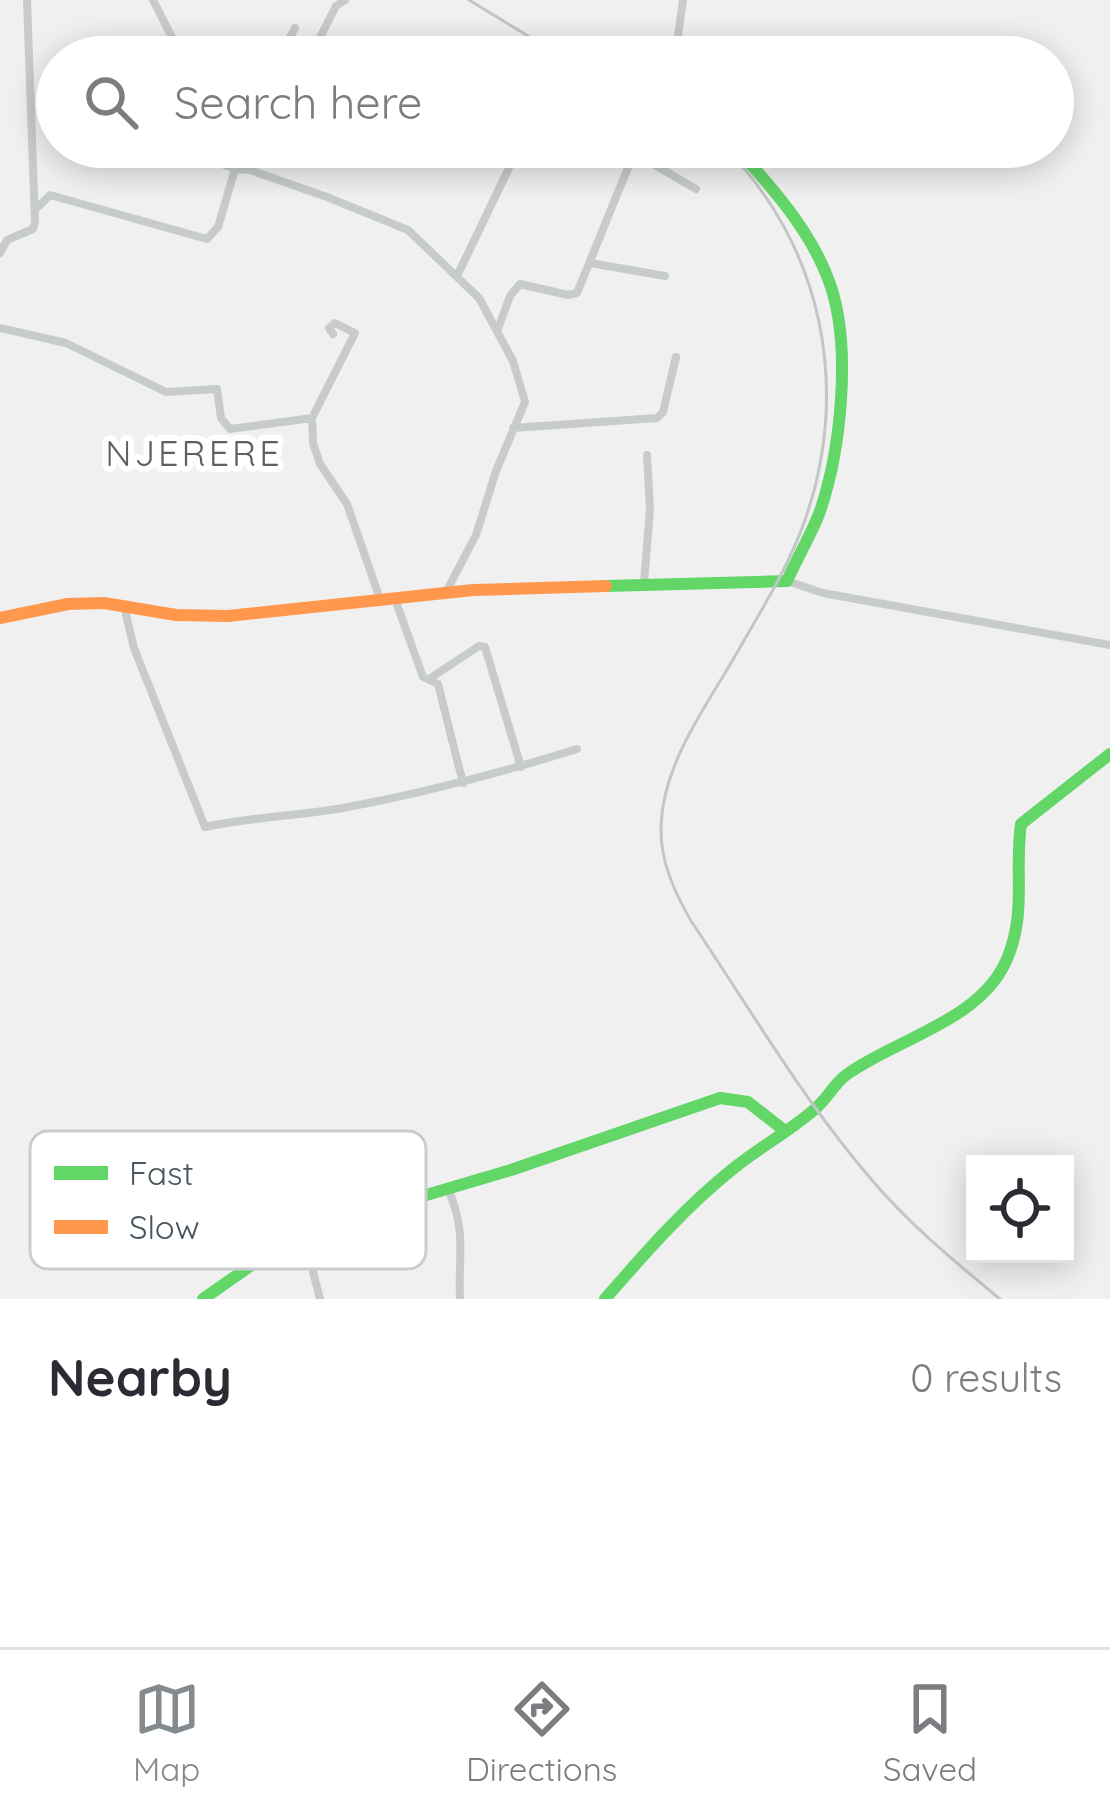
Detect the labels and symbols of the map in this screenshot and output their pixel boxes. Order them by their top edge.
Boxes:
district label: NJERERE [105,430,283,475]
legend [30,1131,426,1269]
text: Fast [129,1152,194,1193]
text: Slow [129,1206,200,1247]

